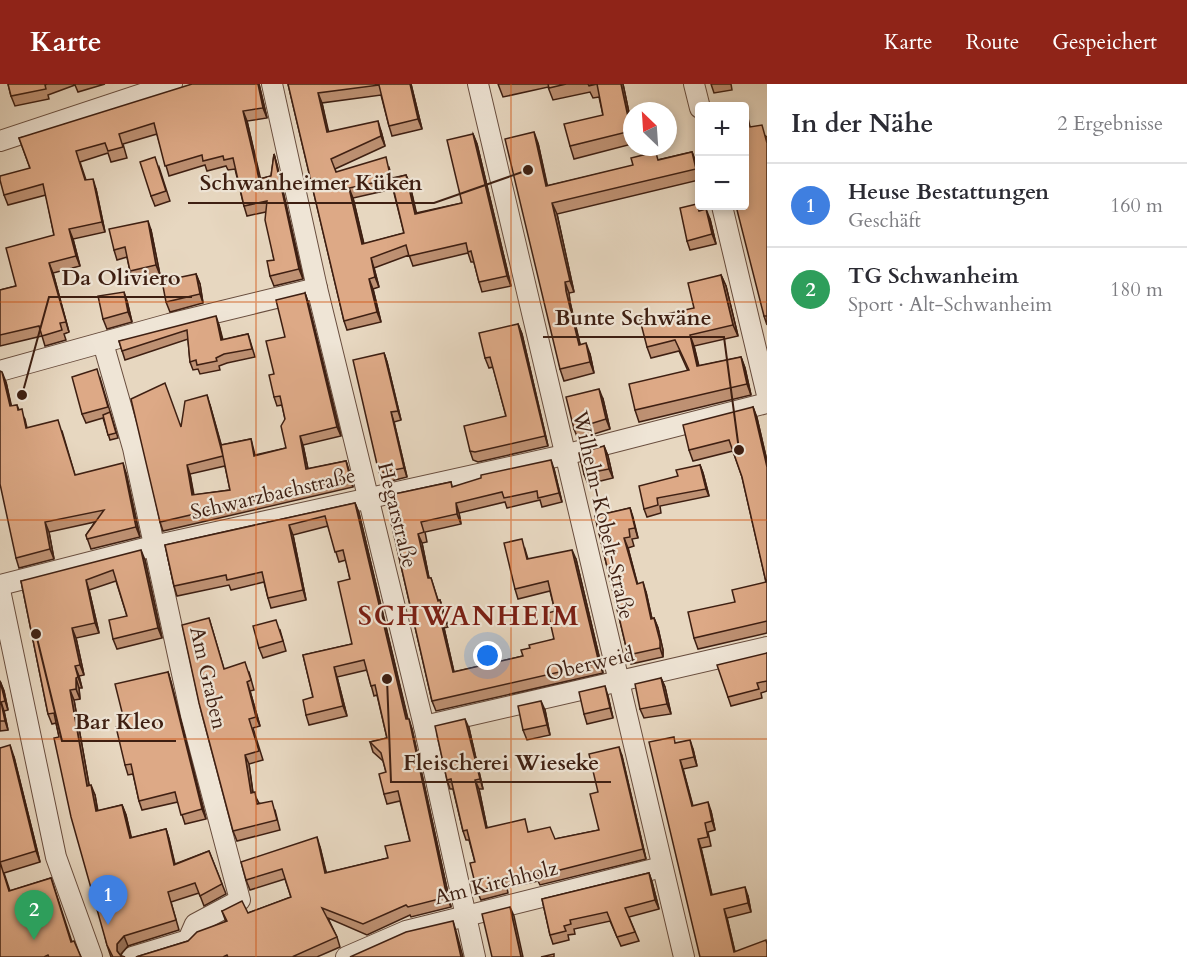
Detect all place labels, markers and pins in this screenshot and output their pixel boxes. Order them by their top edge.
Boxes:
callout: Schwanheimer Küken [188,163,434,203]
callout: Da Oliviero [49,257,192,297]
callout: Bunte Schwäne [543,297,724,337]
callout: Bar Kleo [62,701,176,741]
callout: Fleischerei Wieseke [391,742,611,782]
pin: 1 [88,876,128,925]
pin: 2 [15,890,54,940]

